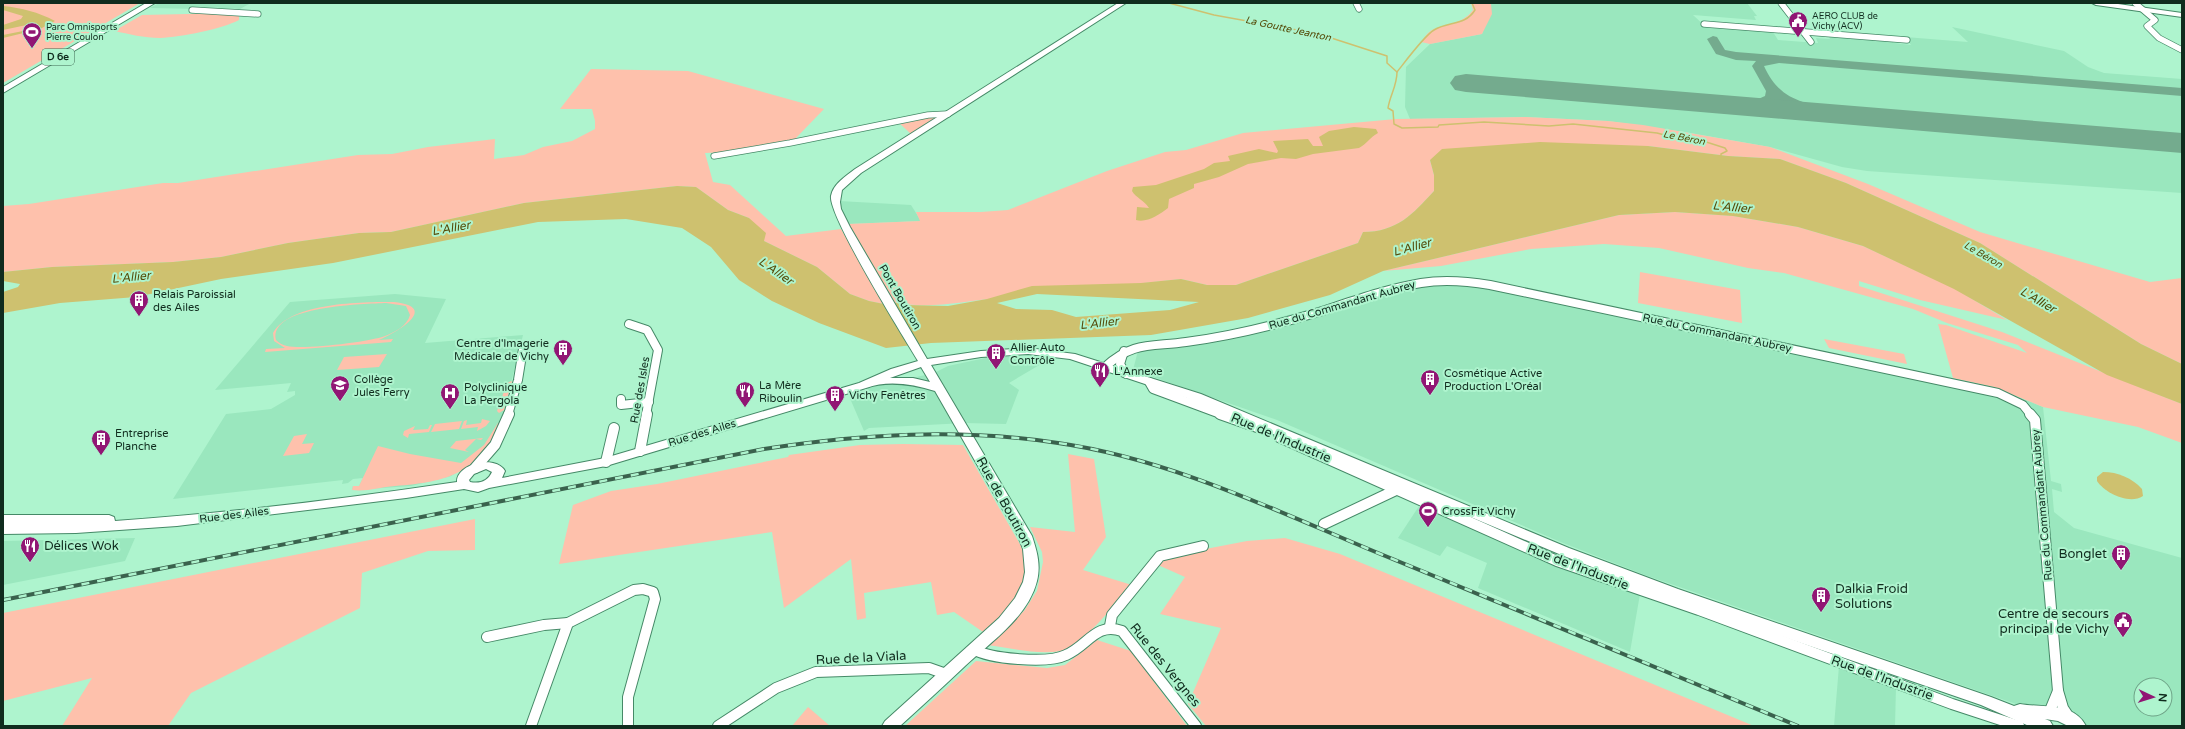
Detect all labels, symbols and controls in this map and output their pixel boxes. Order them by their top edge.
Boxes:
public building icon: AERO CLUB de Vichy (ACV) [1787,10,1809,38]
place label: AERO CLUB de Vichy (ACV) [1812,11,1878,32]
water label: La Goutte Jeanton [1244,14,1333,44]
sports icon: Parc Omnisports Pierre Coulon [21,21,43,49]
place label: Parc Omnisports Pierre Coulon [46,22,117,43]
road number: D 6e [42,49,74,65]
water label: Le Béron [1662,128,1707,148]
water label: L'Allier [1712,198,1753,216]
water label: L'Allier [431,217,473,238]
water label: L'Allier [1391,235,1434,259]
water label: Le Béron [1962,239,2005,271]
water label: L'Allier [756,254,797,289]
street label: Pont Boutiron [876,262,924,332]
water label: L'Allier [111,268,152,286]
street label: Rue du Commandant Aubrey [1267,278,1417,332]
water label: L'Allier [2018,284,2060,316]
place label: Relais Paroissial des Ailes [153,288,236,314]
building icon: Relais Paroissial des Ailes [128,289,150,317]
street label: Rue du Commandant Aubrey [1641,311,1793,355]
water label: L'Allier [1079,314,1121,332]
place label: Centre d'Imagerie Médicale de Vichy [454,337,549,363]
building icon: Centre d'Imagerie Médicale de Vichy [552,338,574,366]
place label: Allier Auto Contrôle [1010,341,1066,367]
building icon: Allier Auto Contrôle [985,342,1007,370]
street label: Rue des Isles [628,356,652,424]
restaurant icon: L'Annexe [1089,360,1111,388]
place label: L'Annexe [1114,365,1163,378]
place label: Cosmétique Active Production L'Oréal [1444,367,1542,393]
building icon: Cosmétique Active Production L'Oréal [1419,368,1441,396]
place label: Collège Jules Ferry [354,373,410,399]
school or university icon: Collège Jules Ferry [329,374,351,402]
place label: La Mère Riboulin [759,379,802,405]
restaurant icon: La Mère Riboulin [734,380,756,408]
place label: Polyclinique La Pergola [464,381,527,407]
hospital icon: Polyclinique La Pergola [439,382,461,410]
building icon: Vichy Fenêtres [824,384,846,412]
place label: Vichy Fenêtres [849,389,926,402]
street label: Rue de l'Industrie [1228,410,1334,466]
street label: Rue des Ailes [667,417,737,449]
place label: Entreprise Planche [115,427,168,453]
building icon: Entreprise Planche [90,428,112,456]
street label: Rue du Commandant Aubrey [2029,429,2055,581]
street label: Rue de Boutiron [973,454,1035,550]
sports icon: CrossFit Vichy [1417,500,1439,528]
street label: Rue des Ailes [198,504,270,526]
place label: CrossFit Vichy [1442,505,1516,518]
restaurant icon: Délices Wok [19,535,41,563]
place label: Délices Wok [44,538,119,554]
street label: Rue de l'Industrie [1525,540,1631,594]
building icon: Bonglet [2110,543,2132,571]
place label: Bonglet [2058,546,2107,562]
place label: Dalkia Froid Solutions [1835,581,1908,612]
building icon: Dalkia Froid Solutions [1810,585,1832,613]
place label: Centre de secours principal de Vichy [1998,606,2109,637]
public building icon: Centre de secours principal de Vichy [2112,610,2134,638]
street label: Rue des Vergnes [1126,620,1204,710]
street label: Rue de la Viala [815,648,907,668]
street label: Rue de l'Industrie [1829,652,1935,704]
north arrow [2133,677,2173,717]
text: N [2156,693,2169,703]

